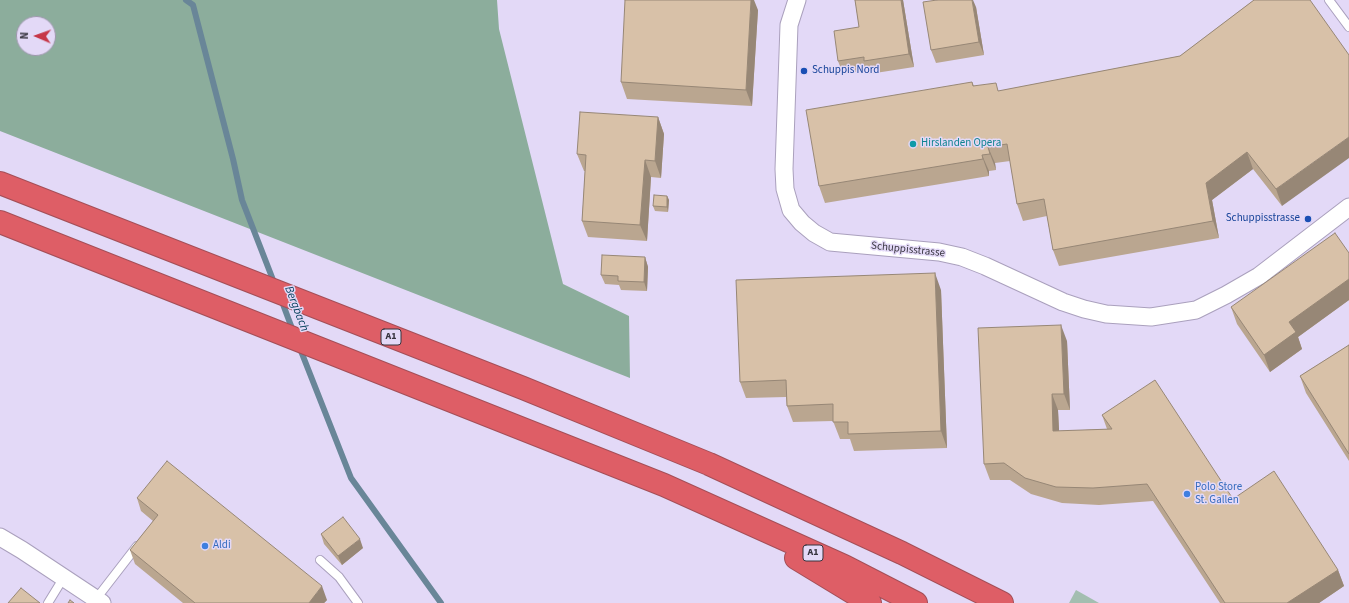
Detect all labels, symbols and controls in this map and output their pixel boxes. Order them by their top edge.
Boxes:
north arrow [16,16,56,56]
text: N [17,32,32,40]
place label: Schuppis Nord [812,64,879,78]
marker: Schuppis Nord [799,66,809,76]
place label: Hirslanden Opera [921,137,1001,151]
marker: Hirslanden Opera [908,139,918,149]
place label: Schuppisstrasse [1226,212,1300,226]
marker: Schuppisstrasse [1303,214,1313,224]
street label: Schuppisstrasse [870,240,946,260]
water label: Bergbach [281,284,311,334]
road number: A1 [381,329,401,345]
place label: Polo Store St. Gallen [1195,481,1242,507]
marker: Polo Store St. Gallen [1182,489,1192,499]
place label: Aldi [213,539,231,553]
marker: Aldi [200,541,210,551]
road number: A1 [803,545,823,561]

